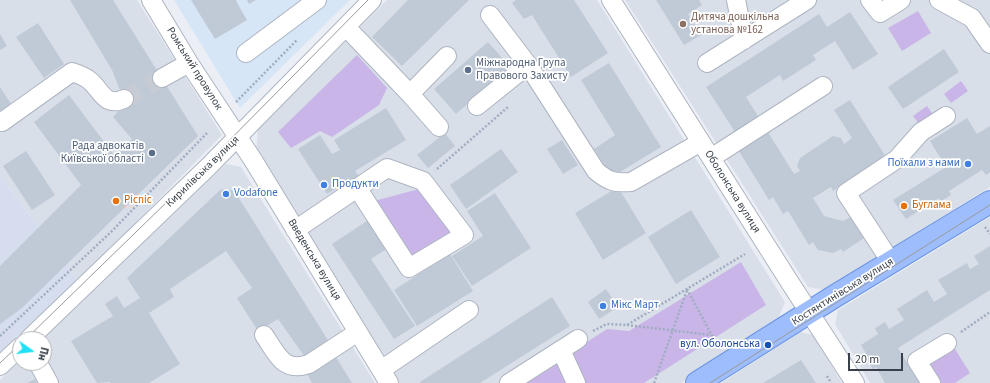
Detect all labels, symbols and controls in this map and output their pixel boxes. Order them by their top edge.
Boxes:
place label: Дитяча дошкільна установа №162 [691,11,779,37]
marker: Дитяча дошкільна установа №162 [678,19,688,29]
street label: Ромський провулок [163,25,225,113]
place label: Міжнародна Група Правового Захисту [476,57,568,83]
marker: Міжнародна Група Правового Захисту [463,65,473,75]
street label: Кирилівська вулиця [164,134,242,210]
place label: Рада адвокатів Київської області [61,140,144,166]
marker: Рада адвокатів Київської області [147,148,157,158]
street label: Оболонська вулиця [701,148,763,236]
place label: Поїхали з нами [888,157,960,171]
marker: Поїхали з нами [963,159,973,169]
place label: Продукти [332,178,379,192]
marker: Продукти [319,180,329,190]
place label: Vodafone [234,187,278,201]
marker: Vodafone [221,189,231,199]
place label: Picnic [124,194,152,208]
marker: Picnic [111,196,121,206]
place label: Буглама [912,199,951,213]
marker: Буглама [899,201,909,211]
street label: Введенська вулиця [284,217,344,303]
street label: Костянтинівська вулиця [790,255,896,329]
place label: Мікс Март [611,299,659,313]
marker: Мікс Март [598,301,608,311]
north arrow [12,331,52,371]
place label: вул. Оболонська [680,338,760,352]
marker: вул. Оболонська [763,340,773,350]
text: Пн [34,345,52,362]
scale bar [850,345,905,371]
text: 20 m [855,351,879,368]

